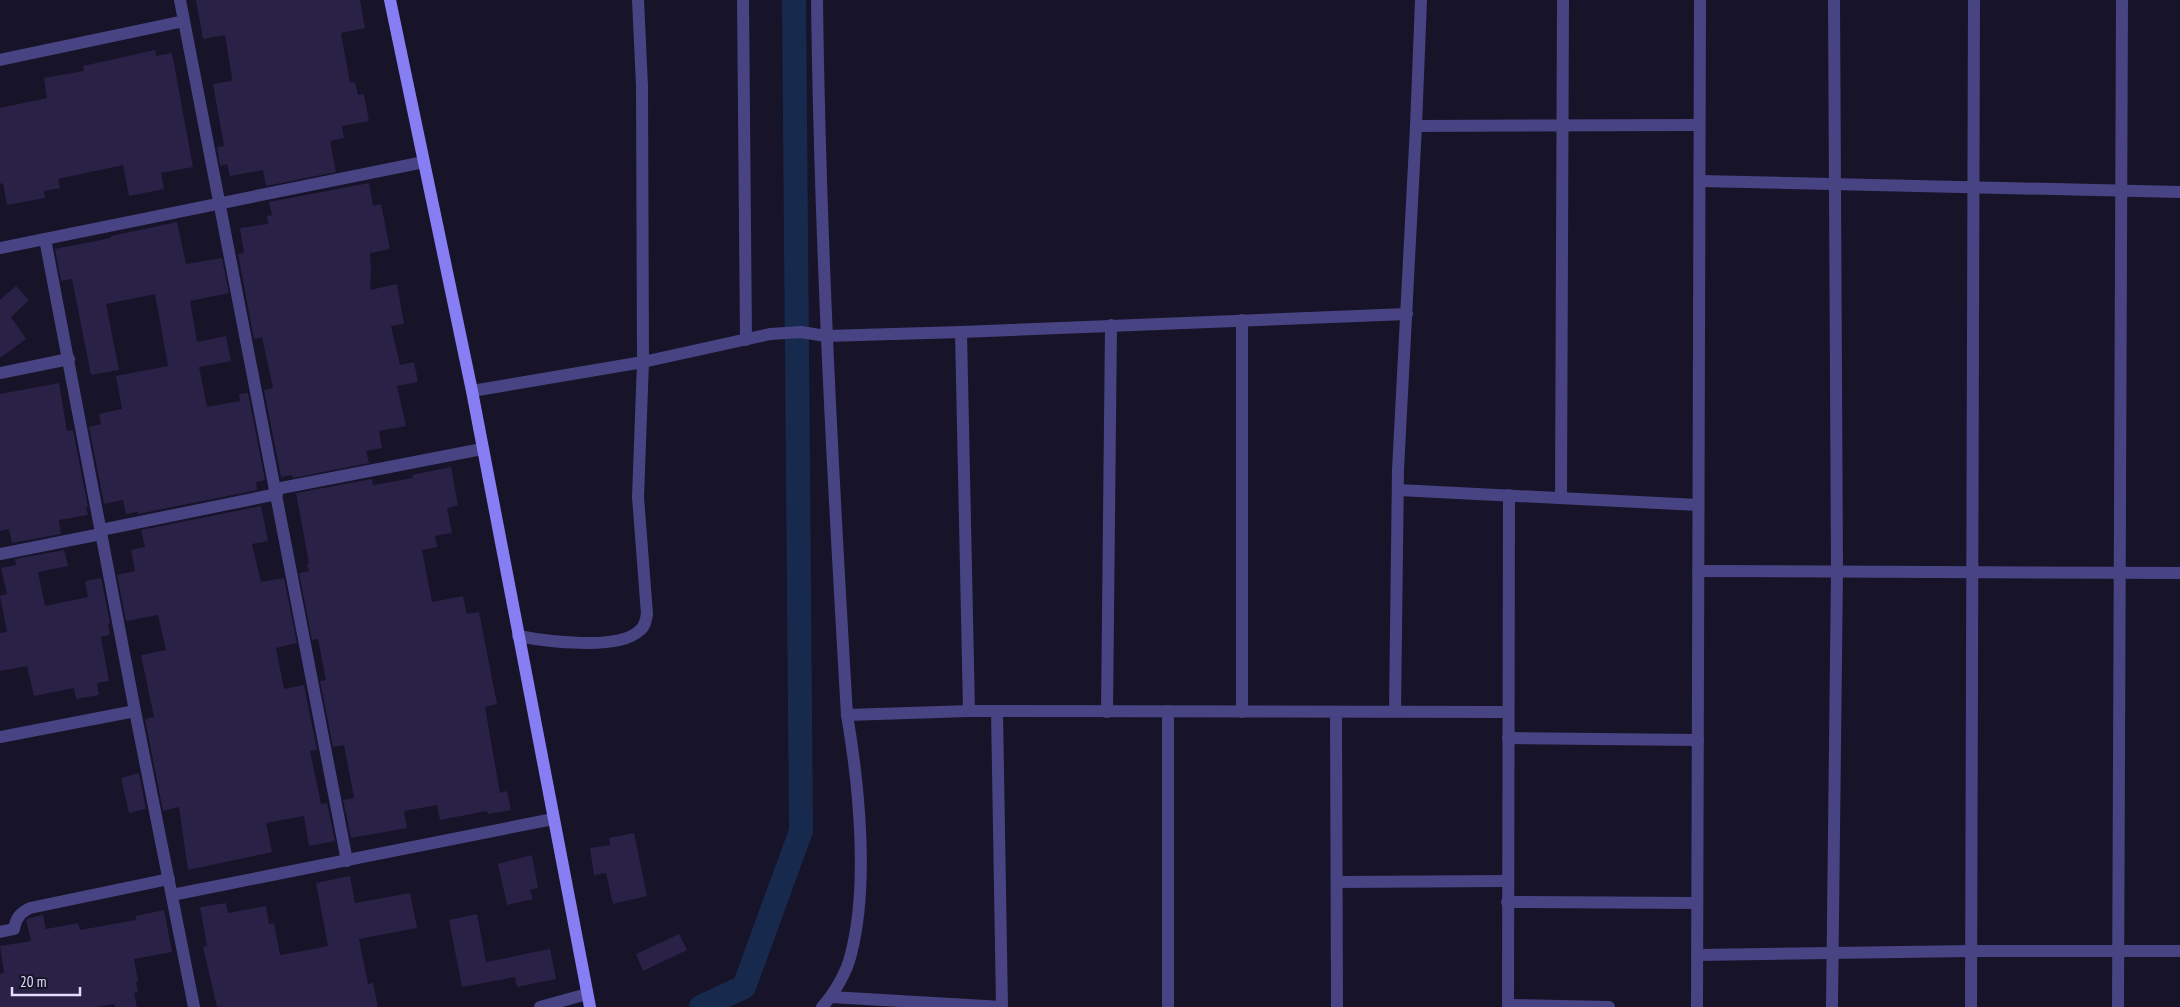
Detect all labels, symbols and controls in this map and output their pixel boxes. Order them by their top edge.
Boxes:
scale bar [12,964,80,996]
text: 20 m [20,972,46,991]

